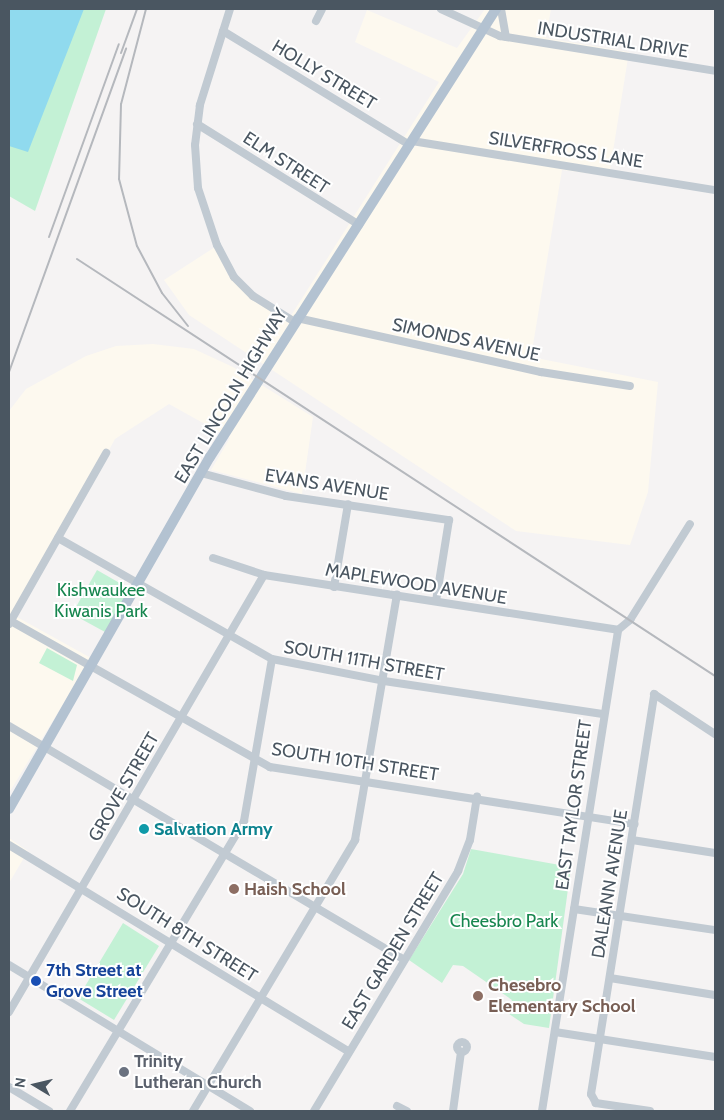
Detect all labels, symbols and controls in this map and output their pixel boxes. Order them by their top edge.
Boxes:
street label: INDUSTRIAL DRIVE [536,17,690,63]
street label: HOLLY STREET [268,35,380,115]
street label: ELM STREET [239,127,333,199]
street label: SILVERFROSS LANE [487,127,645,173]
street label: EAST LINCOLN HIGHWAY [170,304,292,488]
street label: SIMONDS AVENUE [390,314,542,366]
street label: EVANS AVENUE [263,465,391,505]
street label: MAPLEWOOD AVENUE [324,559,508,609]
park label: Kishwaukee Kiwanis Park [54,580,148,622]
street label: SOUTH 11TH STREET [282,636,446,686]
street label: EAST TAYLOR STREET [551,718,597,892]
street label: GROVE STREET [84,729,164,845]
street label: SOUTH 10TH STREET [270,738,440,786]
street label: DALEANN AVENUE [588,808,632,960]
place label: Salvation Army [154,818,273,840]
marker: Salvation Army [138,823,150,835]
street label: EAST GARDEN STREET [338,868,448,1034]
place label: Haish School [244,878,346,900]
street label: SOUTH 8TH STREET [113,883,261,987]
marker: Haish School [228,883,240,895]
park label: Cheesbro Park [450,910,558,932]
place label: 7th Street at Grove Street [46,960,143,1002]
marker: 7th Street at Grove Street [30,975,42,987]
place label: Chesebro Elementary School [488,975,635,1018]
marker: Chesebro Elementary School [472,990,484,1002]
place label: Trinity Lutheran Church [134,1051,262,1094]
north arrow [10,1060,60,1110]
marker: Trinity Lutheran Church [118,1066,130,1078]
text: N [11,1076,30,1089]

